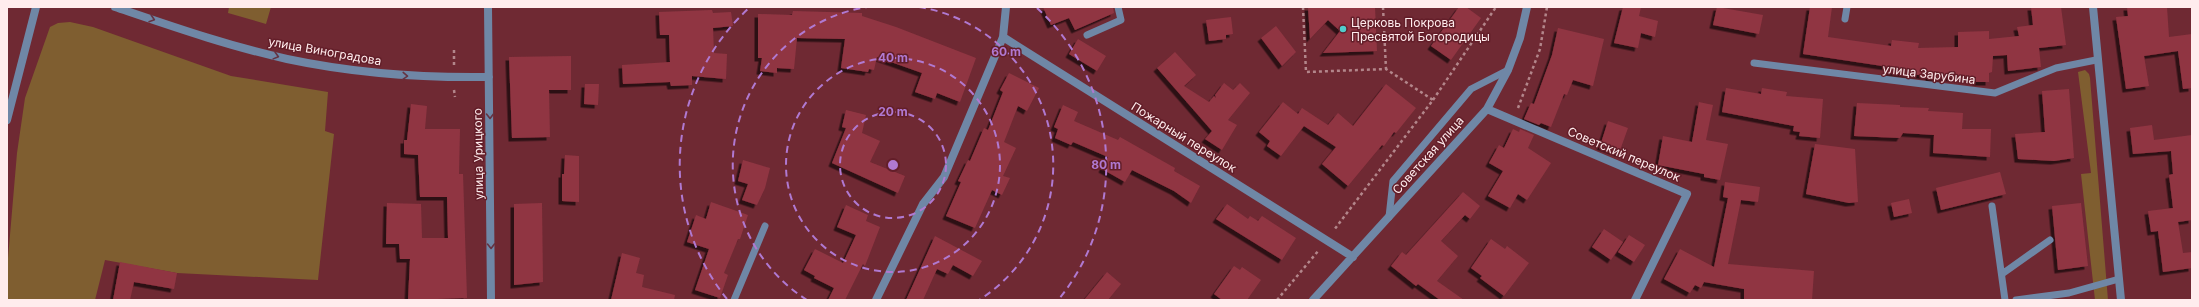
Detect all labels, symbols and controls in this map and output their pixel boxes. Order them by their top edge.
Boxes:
one-way arrow [148,14,155,23]
place label: Церковь Покрова Пресвятой Богородицы [1351,15,1490,44]
marker: Церковь Покрова Пресвятой Богородицы [1338,24,1348,34]
street label: улица Виноградова [267,34,383,68]
text: 60 m [991,44,1021,59]
text: 40 m [878,50,908,65]
one-way arrow [273,51,280,60]
street label: улица Зарубина [1882,61,1976,87]
one-way arrow [402,71,408,80]
street label: Пожарный переулок [1129,99,1240,176]
text: 20 m [878,104,908,119]
street label: улица Урицкого [470,108,486,200]
one-way arrow [486,113,494,119]
street label: Советская улица [1389,113,1467,197]
street label: Советский переулок [1565,123,1683,185]
text: 80 m [1091,157,1121,172]
centre of rings [886,158,900,172]
one-way arrow [487,243,495,249]

